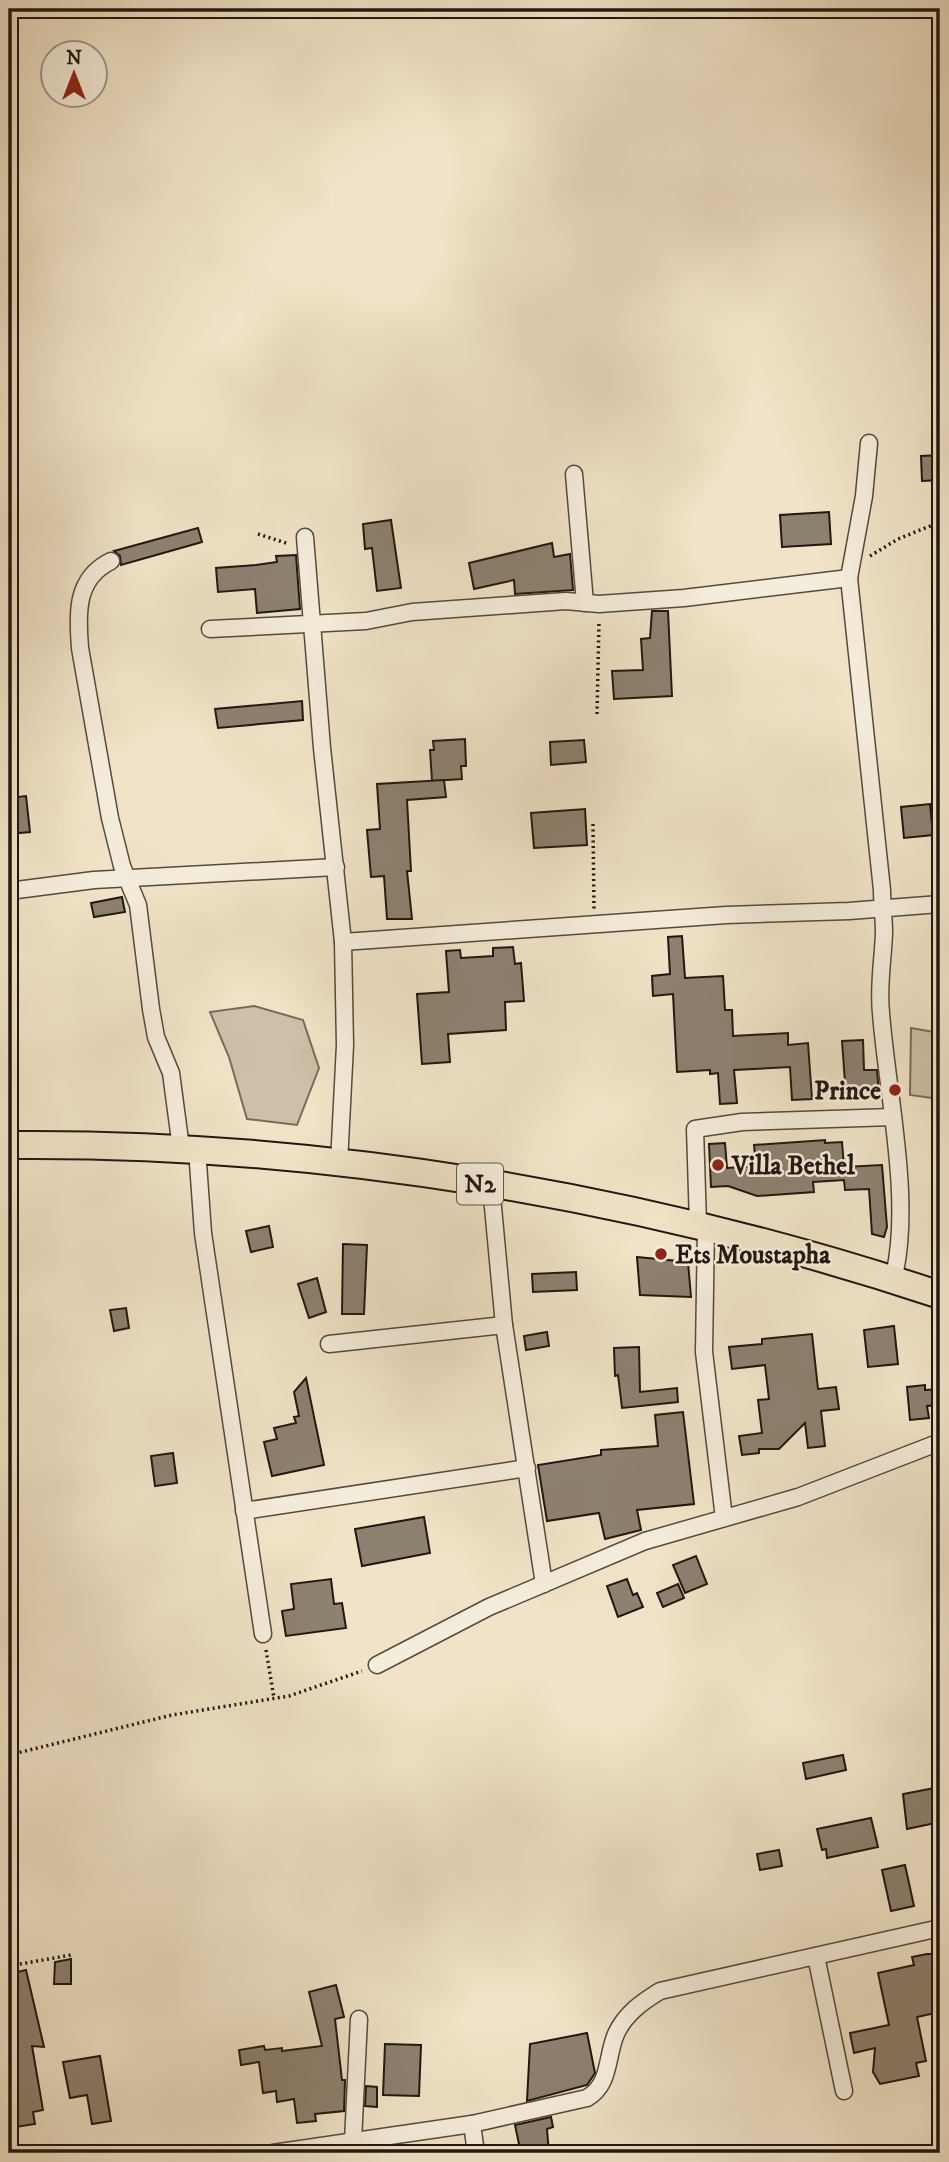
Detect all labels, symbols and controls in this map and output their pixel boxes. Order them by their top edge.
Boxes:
north arrow [38,38,108,108]
text: N [66,47,82,70]
place label: Prince [814,1075,881,1108]
marker: Prince [887,1082,903,1098]
place label: Villa Bethel [731,1150,856,1183]
marker: Villa Bethel [710,1157,726,1173]
road number: N2 [457,1164,503,1204]
place label: Ets Moustapha [675,1239,831,1272]
marker: Ets Moustapha [653,1246,669,1262]

